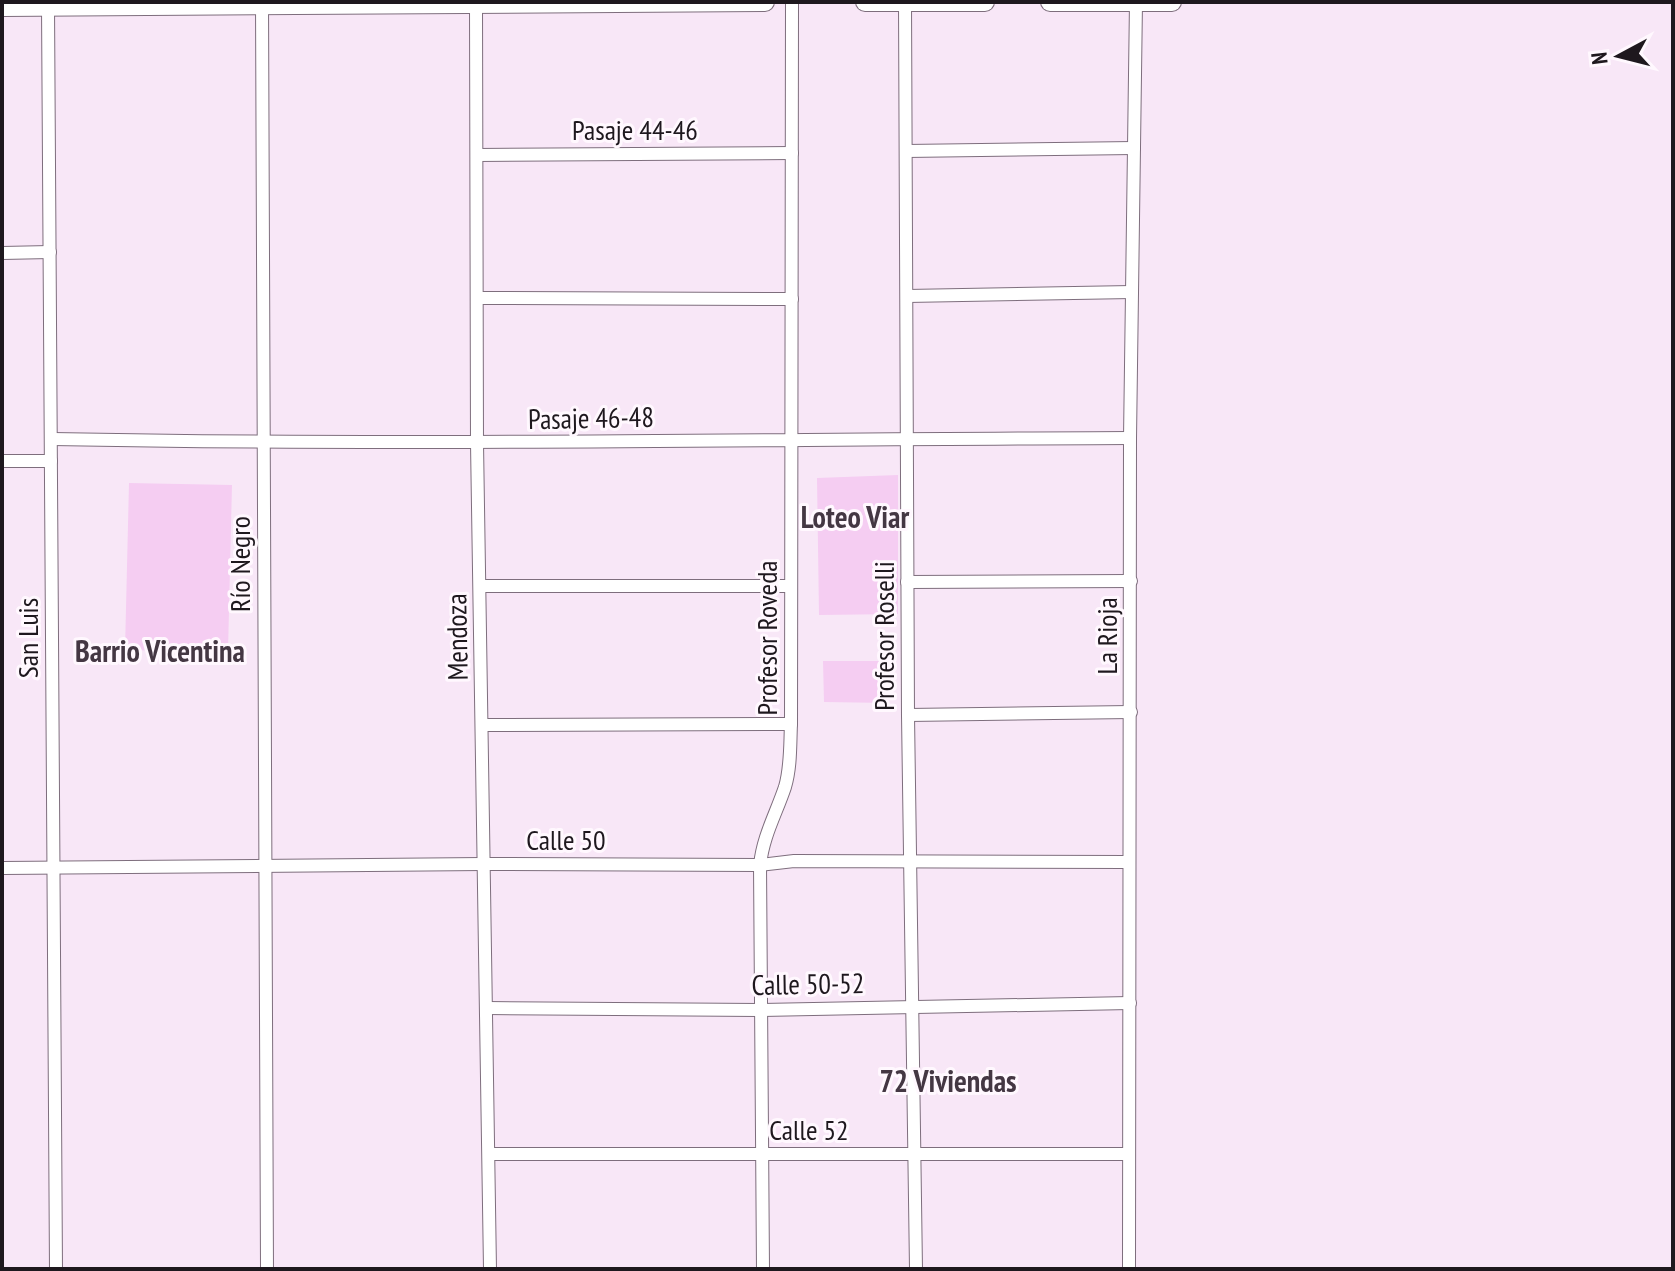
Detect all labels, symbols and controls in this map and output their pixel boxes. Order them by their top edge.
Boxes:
north arrow [1579,16,1659,96]
text: N [1585,51,1614,66]
street label: Pasaje 44-46 [572,111,698,148]
street label: Pasaje 46-48 [528,398,654,437]
district label: Loteo Viar [801,497,910,536]
street label: Río Negro [221,516,258,612]
street label: Profesor Roveda [748,561,785,715]
street label: Profesor Roselli [865,561,902,711]
street label: Mendoza [437,593,476,681]
street label: La Rioja [1088,597,1125,675]
street label: San Luis [9,598,46,678]
district label: Barrio Vicentina [75,631,245,670]
street label: Calle 50 [526,821,606,858]
street label: Calle 50-52 [751,964,865,1003]
district label: 72 Viviendas [879,1061,1017,1100]
street label: Calle 52 [769,1111,849,1148]

